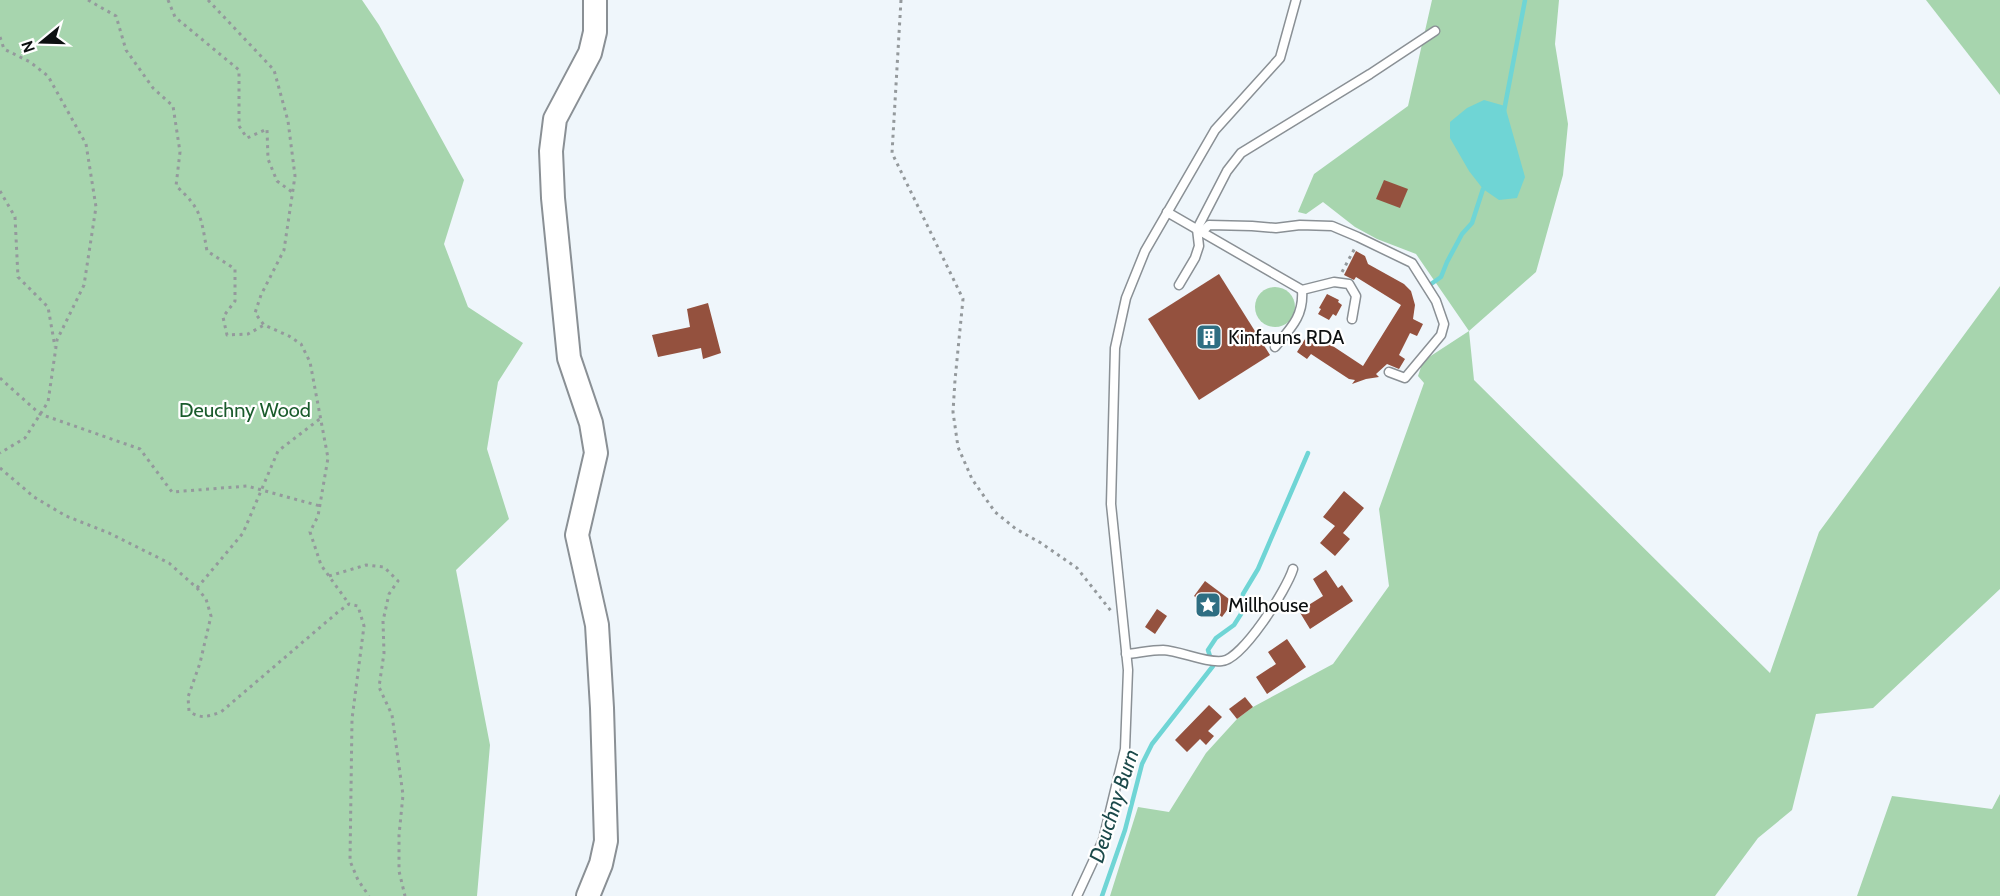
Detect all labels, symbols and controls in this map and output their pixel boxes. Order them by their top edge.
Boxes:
north arrow [12,12,72,72]
text: N [17,38,39,55]
building icon: Kinfauns RDA [1194,322,1224,352]
place label: Kinfauns RDA [1228,325,1345,349]
park label: Deuchny Wood [179,398,311,422]
place icon: Millhouse [1193,590,1223,620]
place label: Millhouse [1228,593,1309,617]
water label: Deuchny Burn [1083,746,1144,866]

